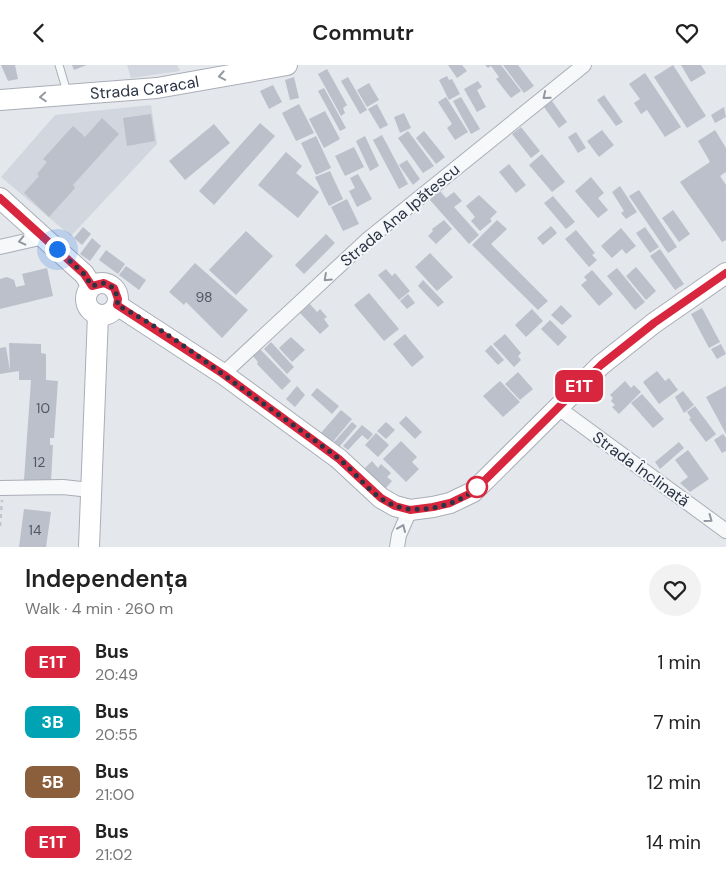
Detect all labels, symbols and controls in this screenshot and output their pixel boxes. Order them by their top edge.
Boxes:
text: Commutr [312,18,414,47]
icon: back [25,19,53,47]
icon: heart [673,19,701,47]
street label: Strada Caracal [89,70,200,104]
one-way arrow [217,71,226,81]
one-way arrow [543,90,552,98]
one-way arrow [39,91,47,102]
street label: Strada Ana Ipătescu [336,159,464,271]
one-way arrow [17,235,26,246]
your location [45,237,70,262]
one-way arrow [323,272,332,281]
house number: 98 [195,288,213,306]
line badge: E1T [550,370,608,402]
text: E1T [565,374,593,398]
house number: 10 [36,399,50,417]
street label: Strada Înclinată [588,427,694,511]
house number: 12 [33,453,45,471]
unlabelled marker [466,476,488,498]
one-way arrow [704,513,713,522]
house number: 14 [29,521,42,539]
one-way arrow [396,524,407,533]
text: Independența [25,563,188,594]
button: heart [649,564,701,616]
text: Walk · 4 min · 260 m [25,598,173,619]
text: Bus [95,639,129,664]
text: E1T [39,650,66,674]
text: 1 min [658,650,701,675]
text: 20:49 [95,664,138,685]
text: Bus [95,699,129,724]
text: 3B [41,710,64,734]
text: 7 min [653,710,701,735]
text: 20:55 [95,724,138,745]
text: Bus [95,759,129,784]
text: 5B [41,770,64,794]
text: 12 min [647,770,701,795]
text: 21:00 [95,784,134,805]
text: Bus [95,819,129,844]
text: E1T [39,830,66,854]
text: 14 min [646,830,701,855]
text: 21:02 [95,844,132,865]

